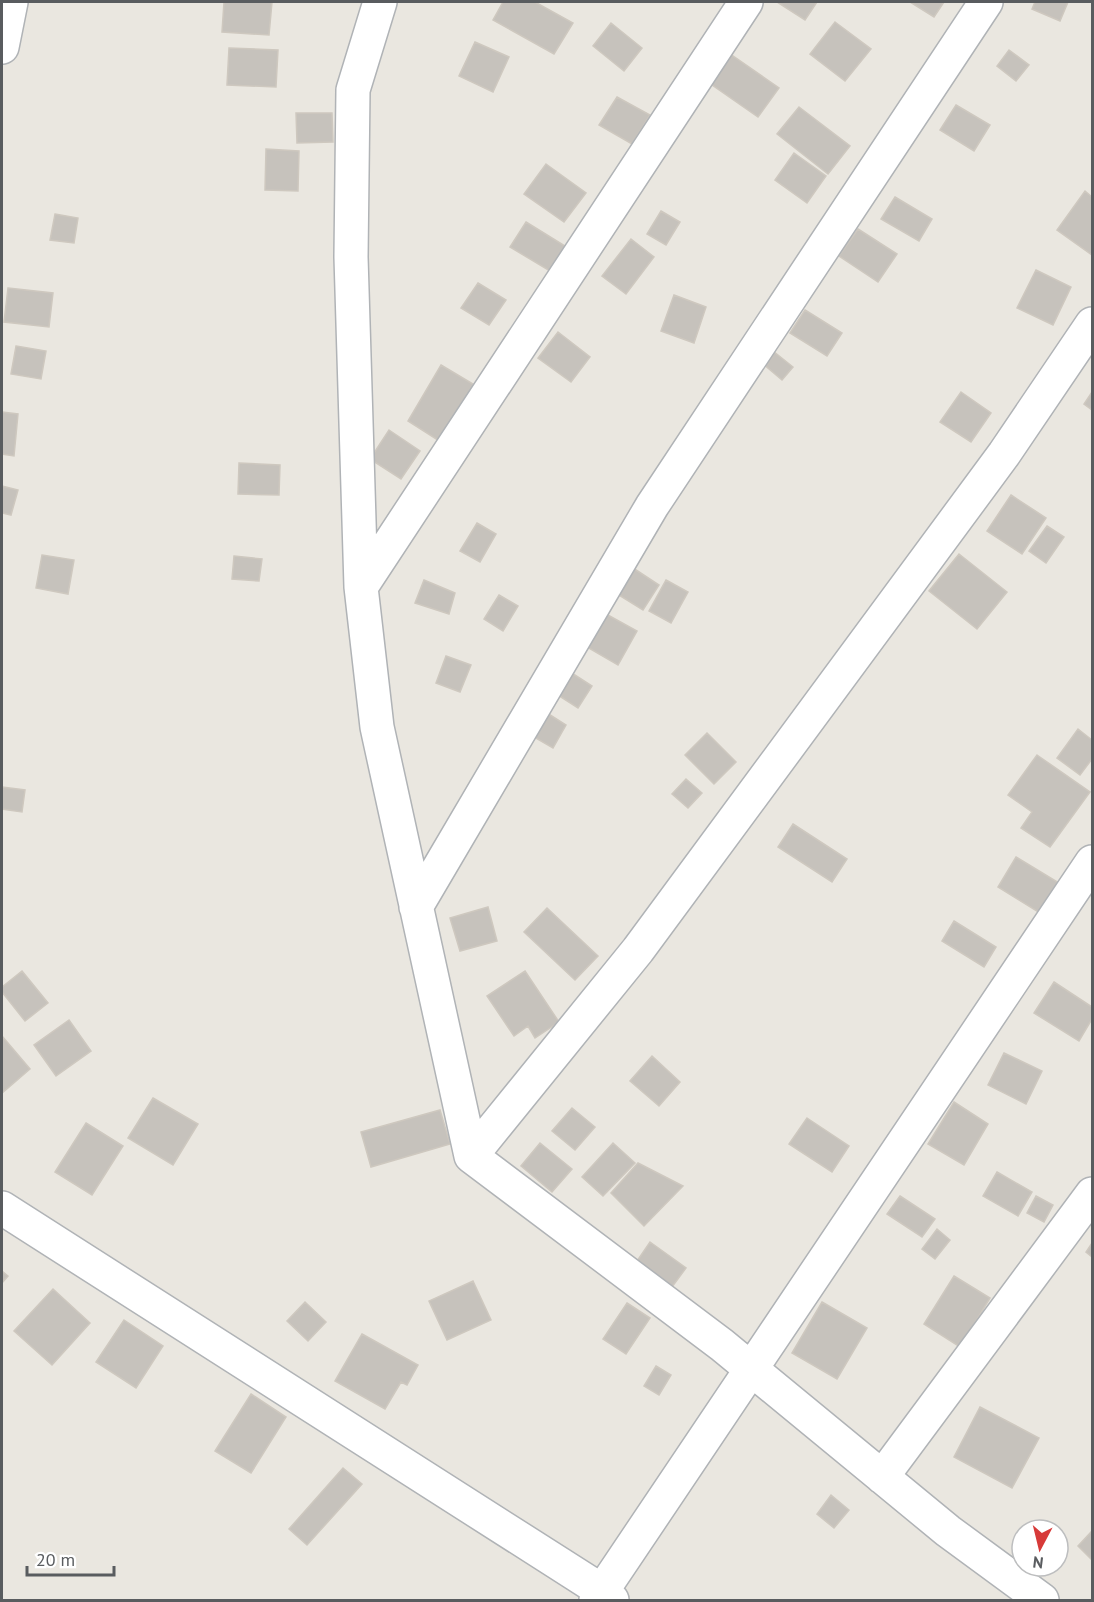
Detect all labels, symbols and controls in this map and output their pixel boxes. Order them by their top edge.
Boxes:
north arrow [1010,1518,1070,1578]
scale bar [27,1539,114,1577]
text: 20 m [36,1548,75,1571]
text: N [1032,1552,1045,1573]

